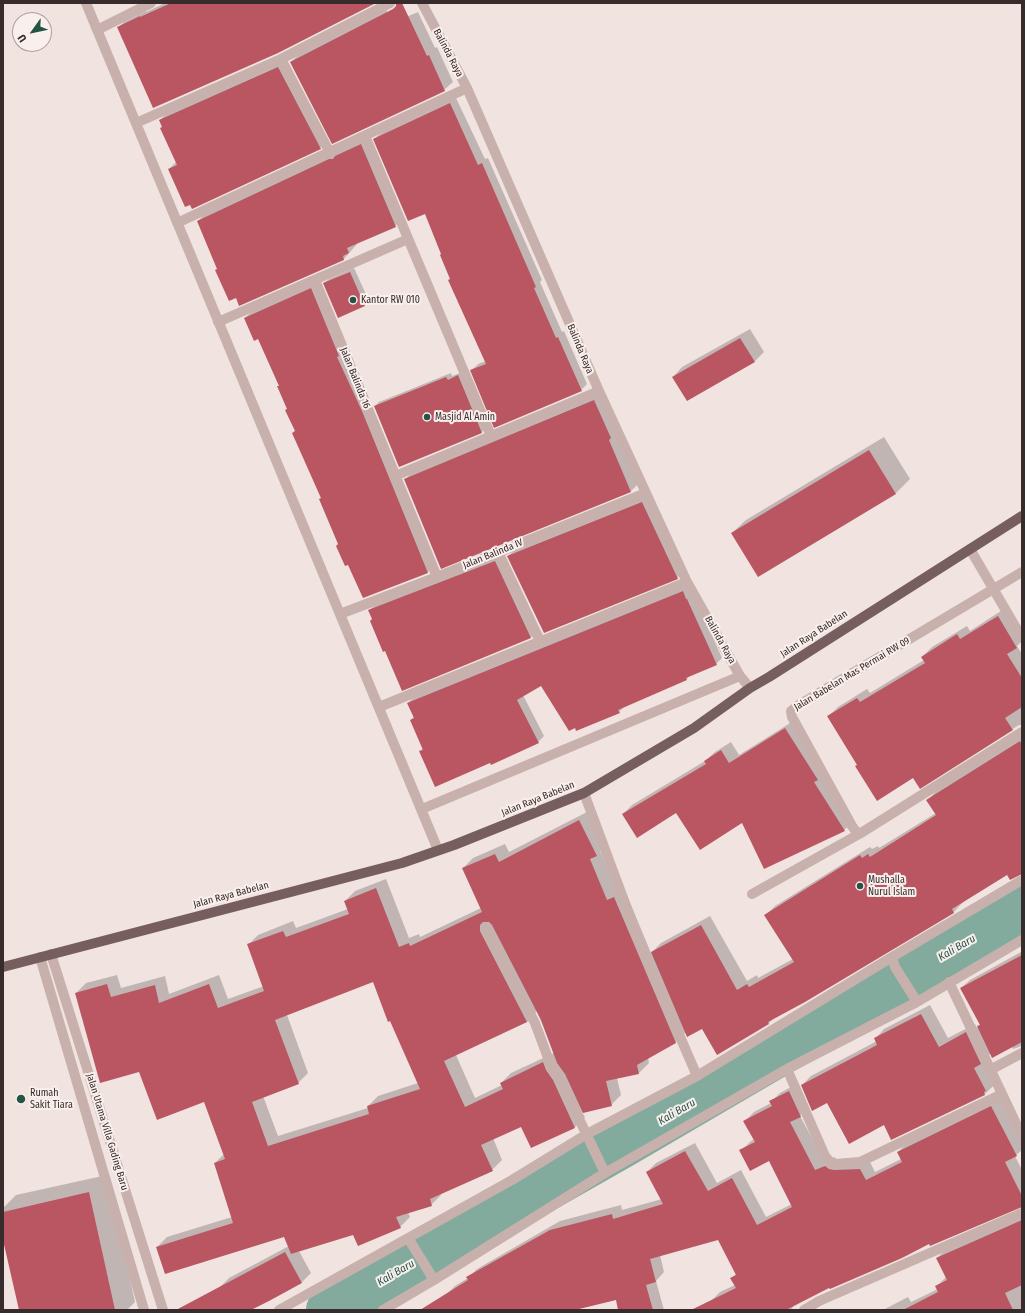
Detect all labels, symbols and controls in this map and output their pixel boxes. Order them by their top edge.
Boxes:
north arrow [12,12,52,52]
street label: Balinda Raya [430,27,466,79]
text: U [15,32,30,45]
place label: Kantor RW 010 [361,294,420,306]
marker: Kantor RW 010 [348,295,358,305]
street label: Balinda Raya [564,322,596,376]
street label: Jalan Balinda 16 [337,346,373,410]
place label: Masjid Al Amin [435,411,495,423]
marker: Masjid Al Amin [422,412,432,422]
street label: Jalan Balinda IV [461,537,525,571]
street label: Jalan Raya Babelan [778,608,850,660]
street label: Balinda Raya [702,614,738,666]
street label: Jalan Babelan Mas Permai RW 09 [792,635,912,713]
street label: Jalan Raya Babelan [500,779,576,819]
place label: Mushalla Nurul Islam [868,874,915,898]
street label: Jalan Raya Babelan [192,879,270,911]
marker: Mushalla Nurul Islam [855,881,865,891]
water label: Kali Baru [936,932,978,964]
street label: Jalan Utama Villa Gading Baru [83,1072,131,1192]
place label: Rumah Sakit Tiara [30,1087,73,1110]
marker: Rumah Sakit Tiara [15,1093,27,1105]
water label: Kali Baru [656,1096,698,1128]
water label: Kali Baru [375,1257,417,1289]

